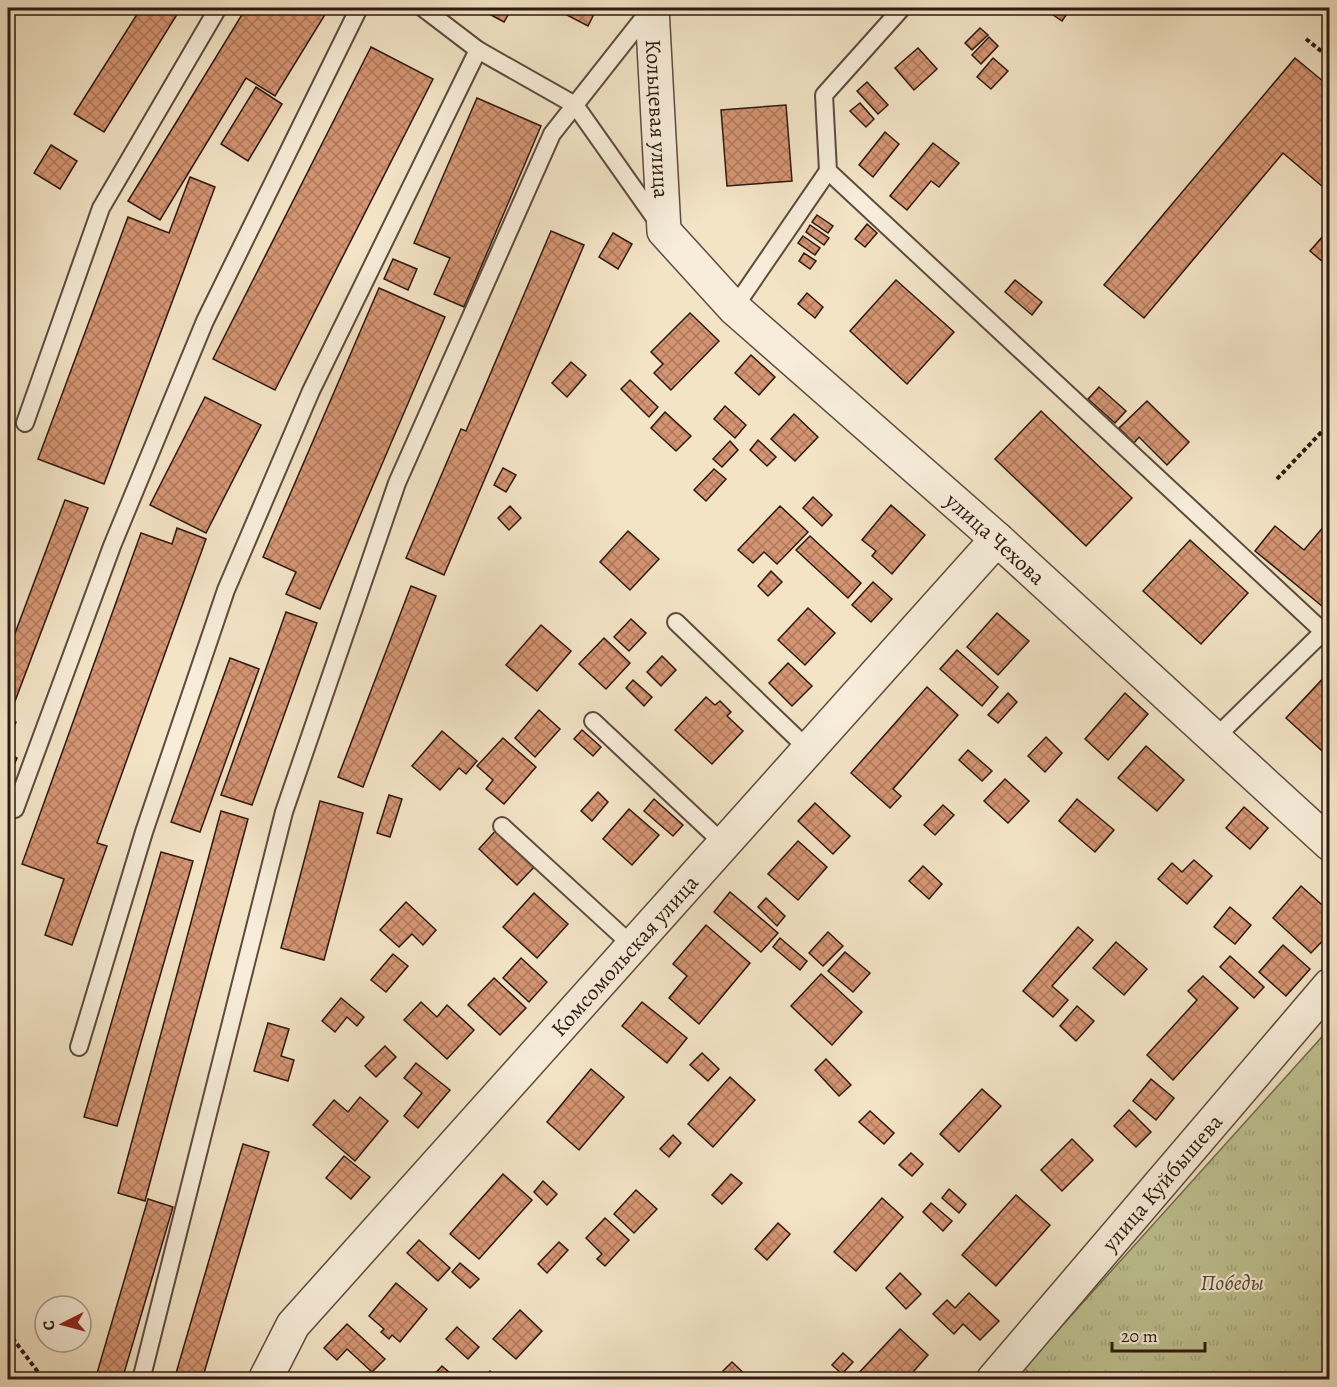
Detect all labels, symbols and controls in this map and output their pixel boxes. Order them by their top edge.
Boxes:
street label: Кольцевая улица [638,39,676,200]
street label: улица Чехова [938,486,1052,593]
street label: Комсомольская улица [544,868,706,1043]
street label: улица Куйбышева [1095,1107,1230,1259]
park label: Победы [1200,1268,1264,1298]
north arrow [33,1294,93,1354]
scale bar [1112,1315,1205,1353]
text: С [38,1319,61,1332]
text: 20 m [1121,1324,1158,1348]

